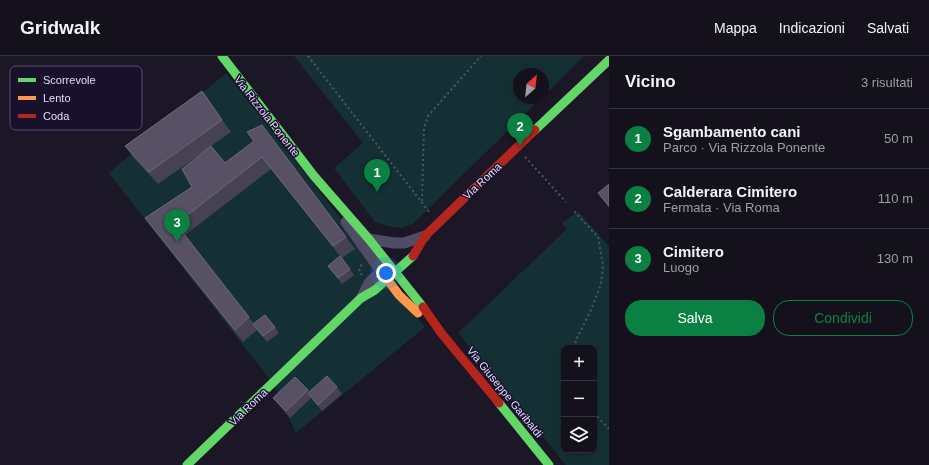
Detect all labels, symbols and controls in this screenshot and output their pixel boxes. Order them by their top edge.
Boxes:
text: Gridwalk [20,17,100,38]
text: Mappa [714,20,757,36]
text: Indicazioni [779,20,845,36]
text: Salvati [867,20,909,36]
legend [10,66,142,130]
north arrow [513,68,549,104]
text: Vicino [625,72,676,91]
street label: Via Rizzola Ponente [232,73,302,159]
text: Scorrevole [43,74,96,86]
text: 3 risultati [861,75,913,90]
text: Lento [43,92,71,104]
text: Coda [43,110,70,122]
pin: 2 [507,113,533,146]
text: Sgambamento cani [663,123,801,140]
text: 1 [634,131,642,146]
text: 50 m [884,131,913,146]
text: Parco · Via Rizzola Ponente [663,140,825,155]
pin: 1 [364,159,390,192]
street label: Via Roma [460,160,504,202]
text: Calderara Cimitero [663,183,797,200]
text: 2 [634,191,642,206]
text: 110 m [878,191,913,206]
text: Fermata · Via Roma [663,200,780,215]
pin: 3 [164,209,190,242]
text: Cimitero [663,243,724,260]
text: 3 [634,251,642,266]
text: 130 m [877,251,913,266]
text: Luogo [663,260,699,275]
your location [376,263,396,283]
button: Salva [625,300,765,336]
button: Condividi [773,300,913,336]
street label: Via Giuseppe Garibaldi [465,344,545,440]
map controls [561,345,597,453]
button: + [561,345,597,381]
button: − [561,381,597,417]
street label: Via Roma [227,385,270,428]
button: layers [561,417,597,453]

